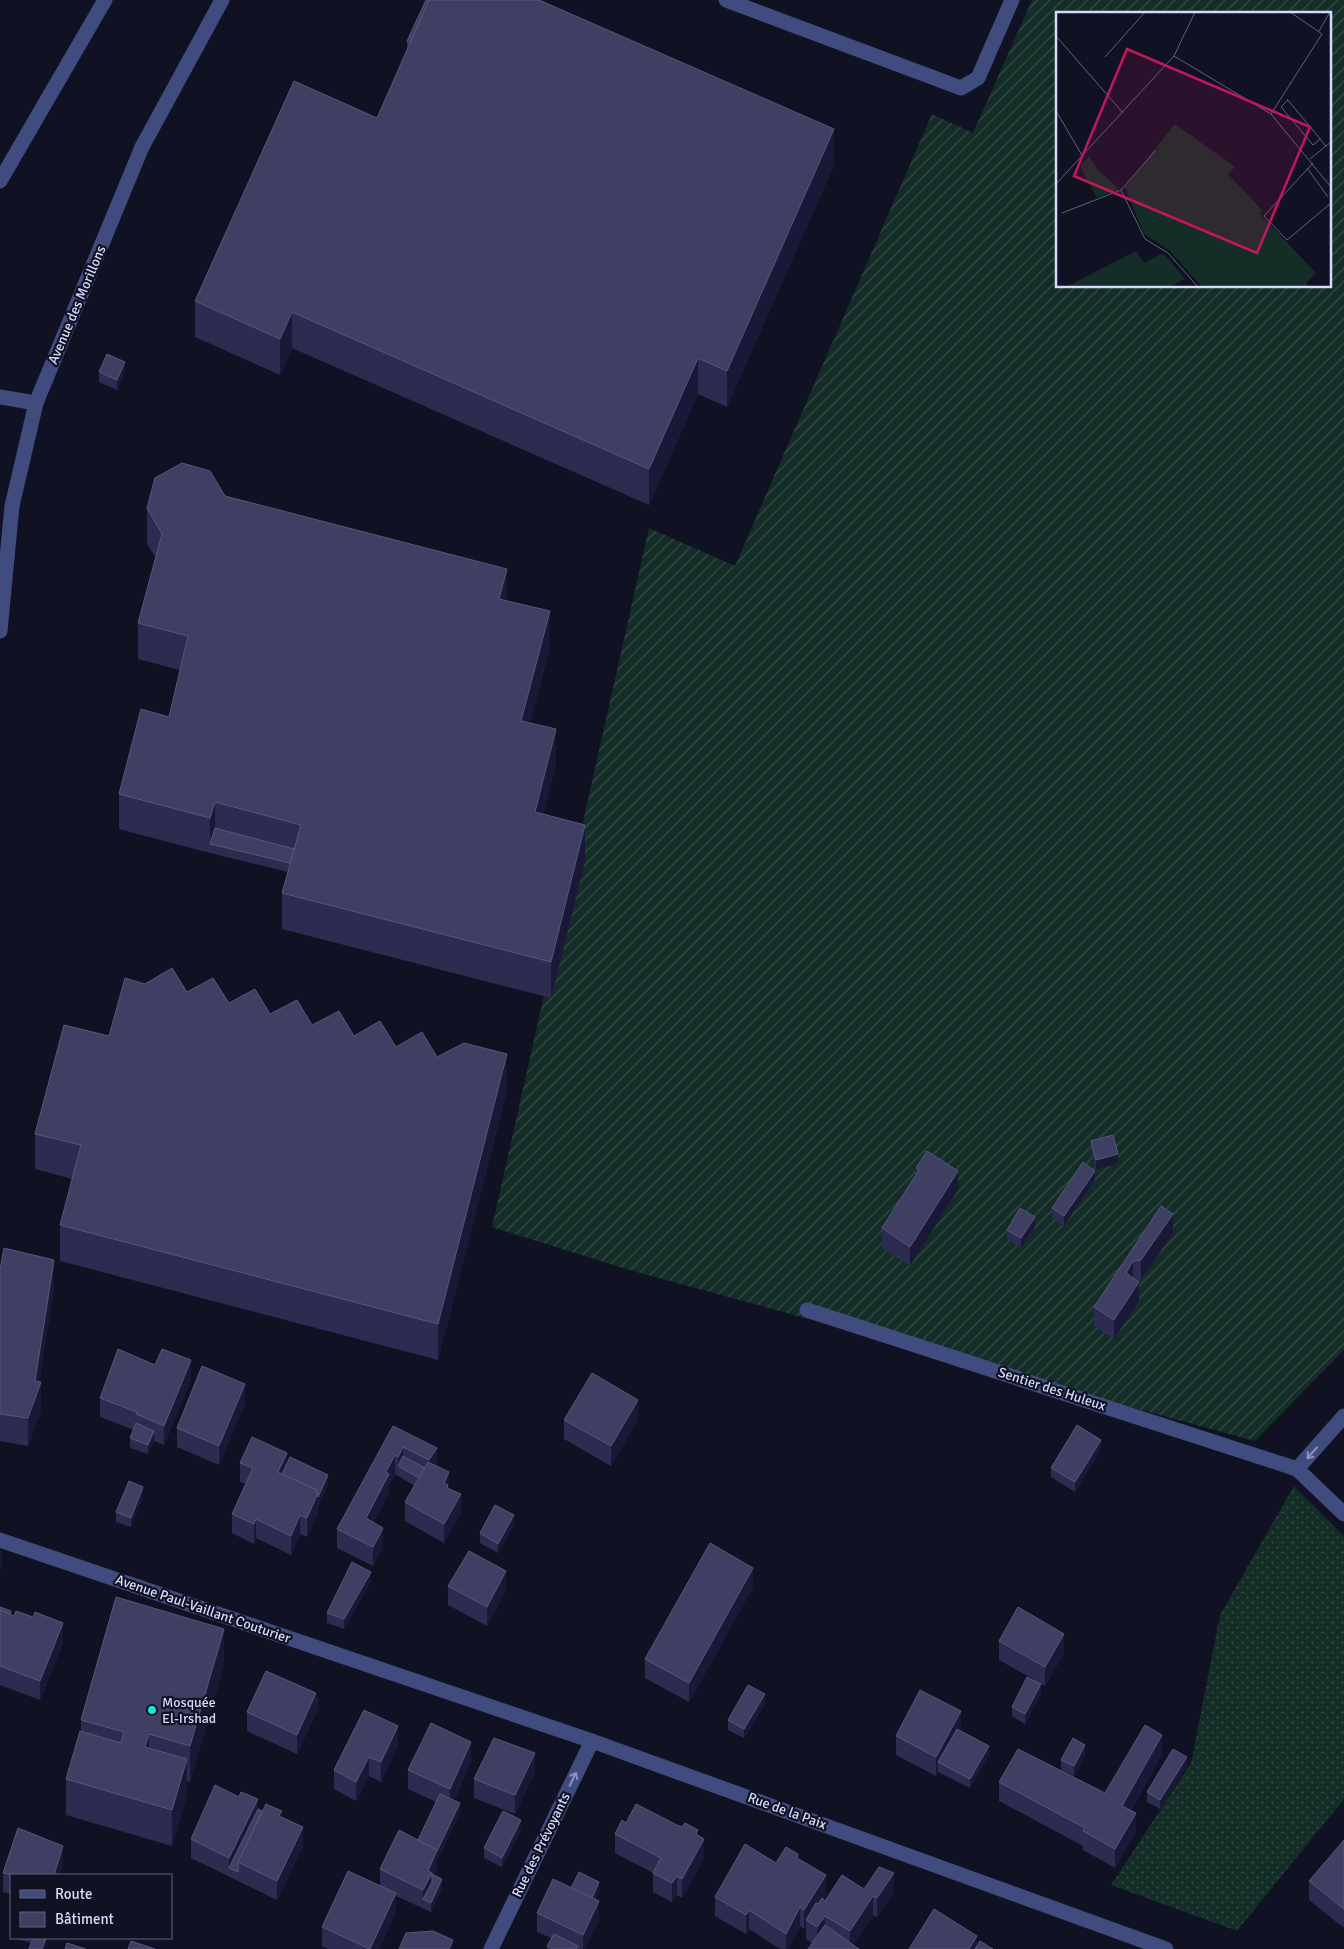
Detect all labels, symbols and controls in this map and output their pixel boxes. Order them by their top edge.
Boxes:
inset map [1056,12,1332,288]
street label: Avenue des Morillons [44,243,110,367]
street label: Sentier des Huleux [996,1364,1109,1415]
one-way arrow [1306,1446,1318,1459]
street label: Avenue Paul-Vaillant Couturier [113,1571,294,1647]
place label: Mosquée El-Irshad [162,1694,216,1727]
marker: Mosquée El-Irshad [146,1704,158,1716]
one-way arrow [569,1772,579,1787]
street label: Rue de la Paix [745,1789,829,1833]
street label: Rue des Prévoyants [508,1790,574,1900]
legend [10,1874,172,1939]
text: Route [55,1885,92,1903]
text: Bâtiment [55,1910,114,1928]

